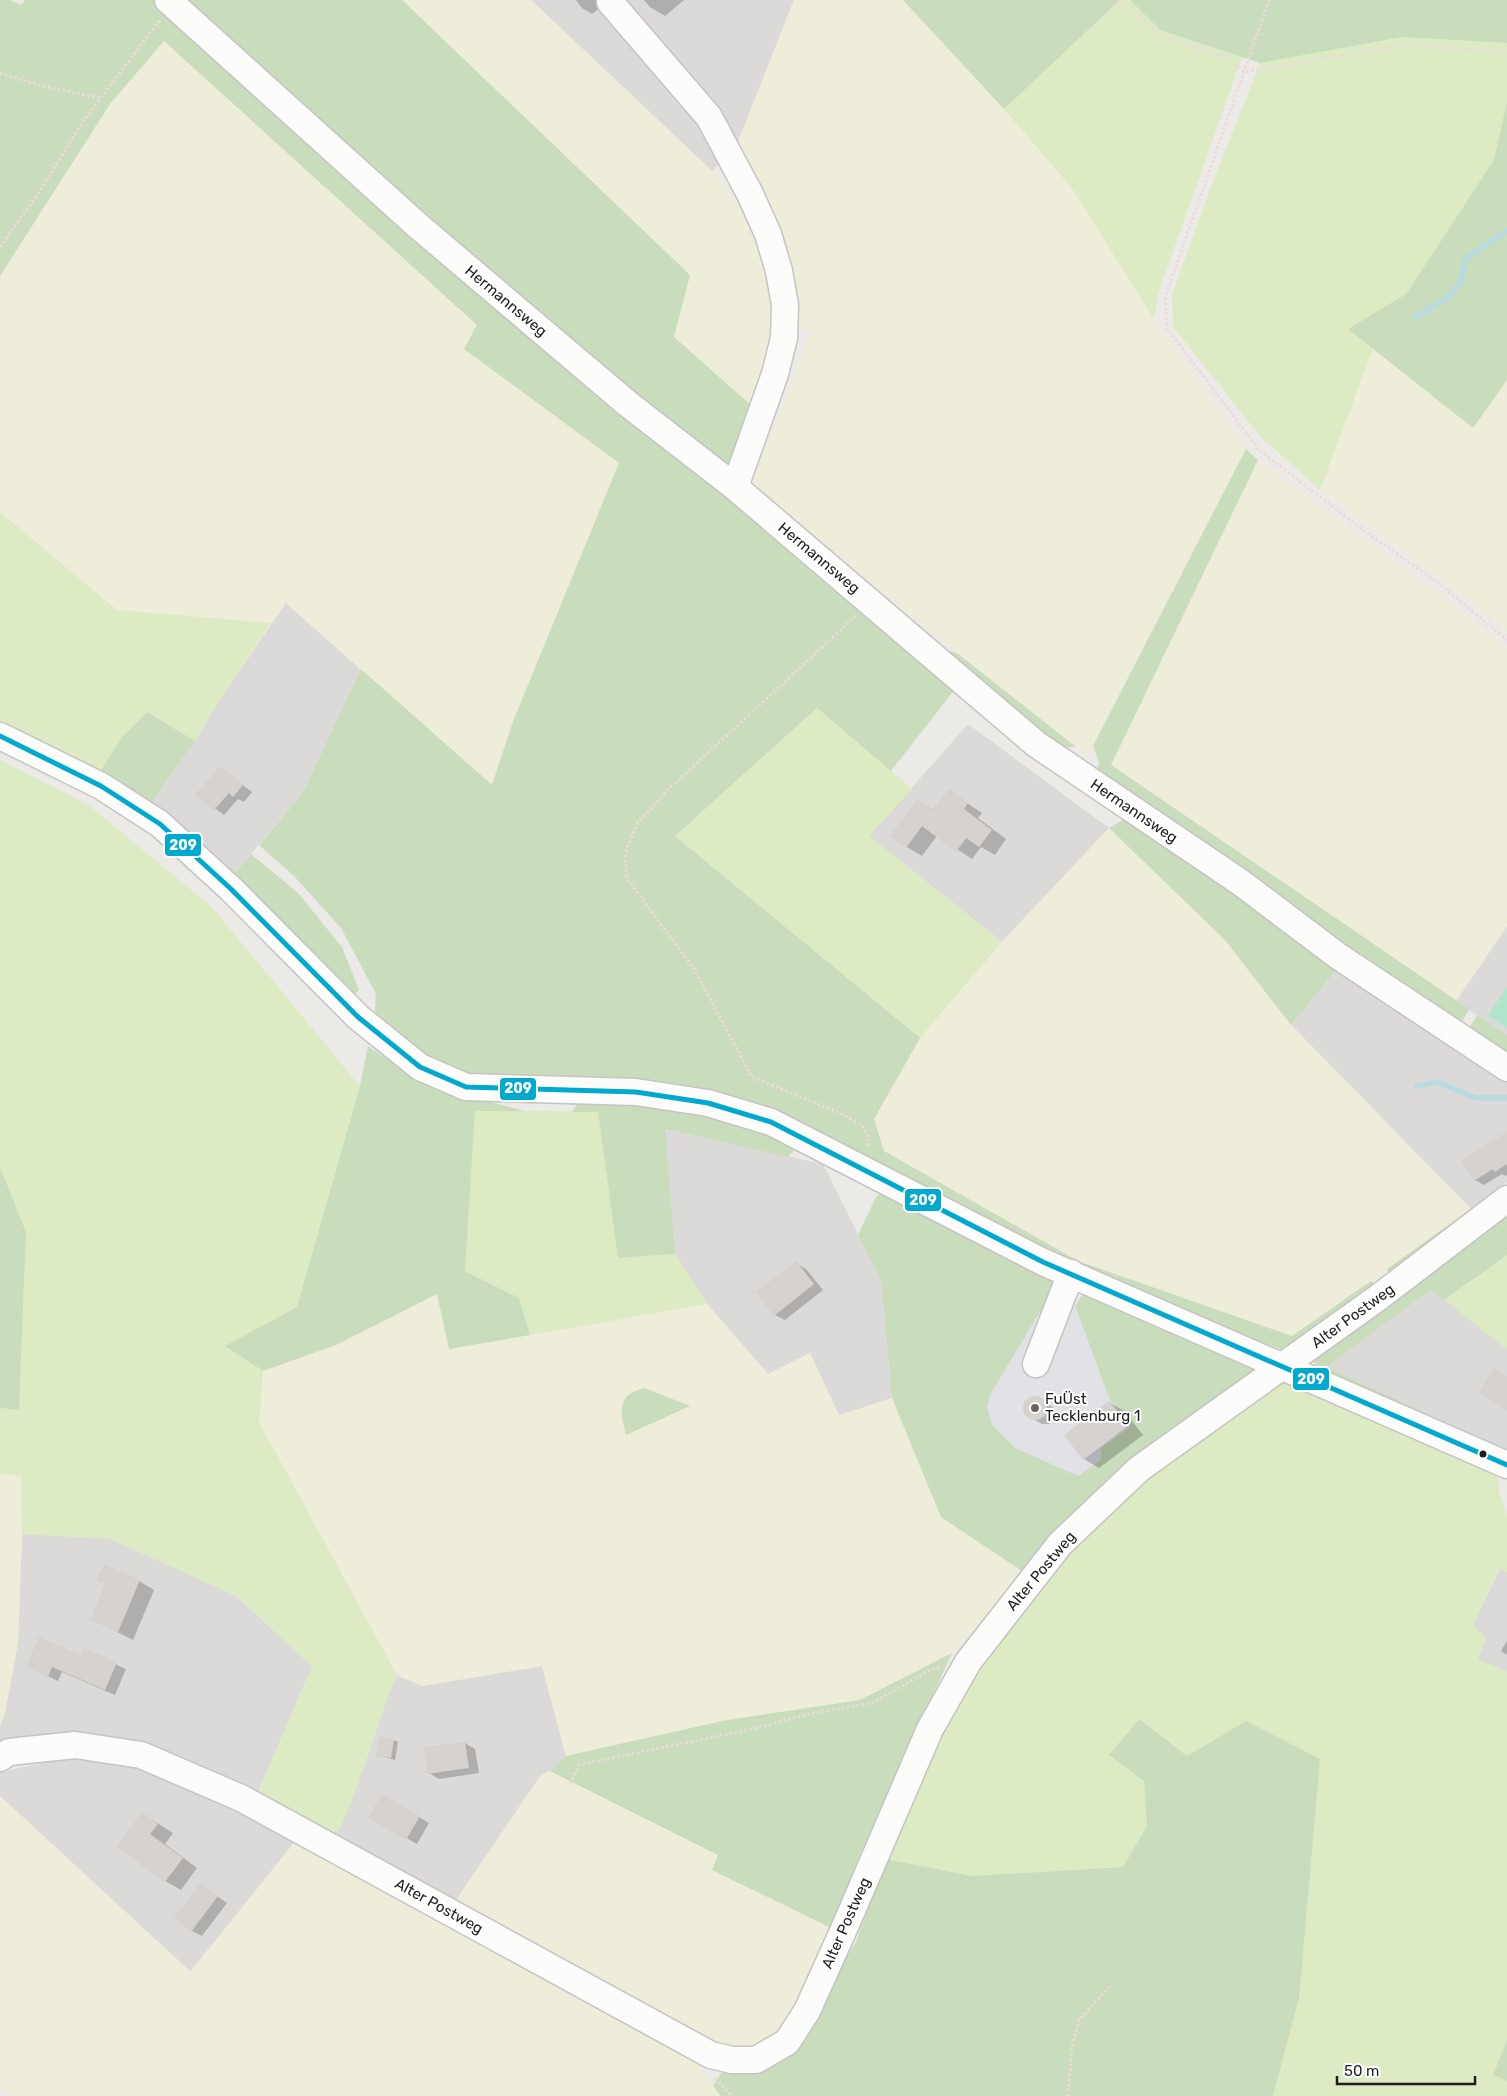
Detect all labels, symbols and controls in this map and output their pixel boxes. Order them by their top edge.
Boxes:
street label: Hermannsweg [461,262,551,340]
street label: Hermannsweg [774,519,864,597]
street label: Hermannsweg [1087,775,1181,847]
line badge: 209 [164,833,202,857]
text: 209 [169,837,197,854]
line badge: 209 [499,1077,537,1101]
text: 209 [504,1080,532,1097]
line badge: 209 [904,1188,942,1212]
text: 209 [909,1192,937,1209]
street label: Alter Postweg [1308,1280,1398,1352]
line badge: 209 [1292,1367,1330,1391]
text: 209 [1297,1371,1325,1388]
place label: FuÜst Tecklenburg 1 [1045,1390,1140,1425]
marker: FuÜst Tecklenburg 1 [1029,1402,1041,1414]
unlabelled marker [1478,1449,1488,1459]
street label: Alter Postweg [1003,1528,1079,1614]
street label: Alter Postweg [392,1874,486,1938]
street label: Alter Postweg [818,1875,874,1971]
scale bar [1337,2054,1474,2086]
text: 50 m [1344,2062,1379,2080]

